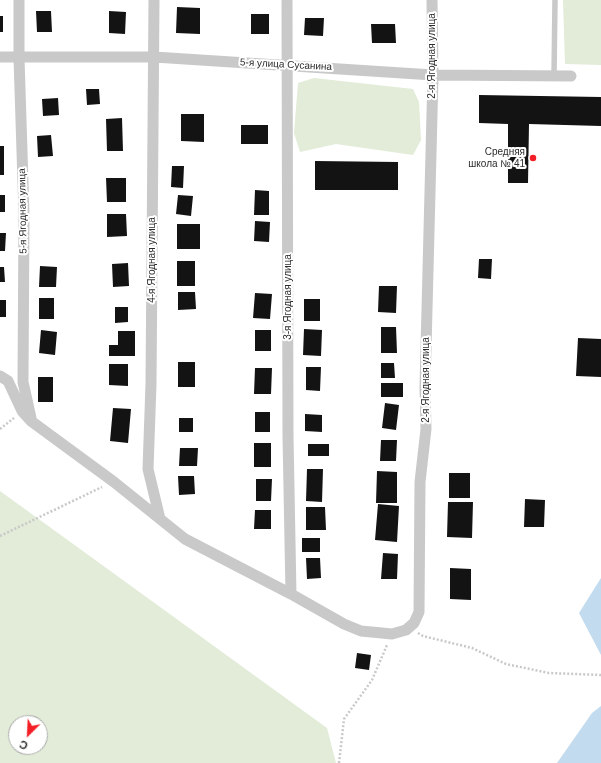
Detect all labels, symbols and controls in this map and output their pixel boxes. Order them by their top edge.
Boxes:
street label: 2-я Ягодная улица [426,13,438,99]
street label: 5-я улица Сусанина [240,57,332,73]
place label: Средняя школа № 41 [468,146,525,170]
marker: Средняя школа № 41 [528,153,538,163]
street label: 5-я Ягодная улица [16,168,30,254]
street label: 4-я Ягодная улица [146,217,158,303]
street label: 3-я Ягодная улица [282,254,294,340]
street label: 2-я Ягодная улица [420,337,432,423]
north arrow [8,715,48,755]
text: С [17,738,30,752]

